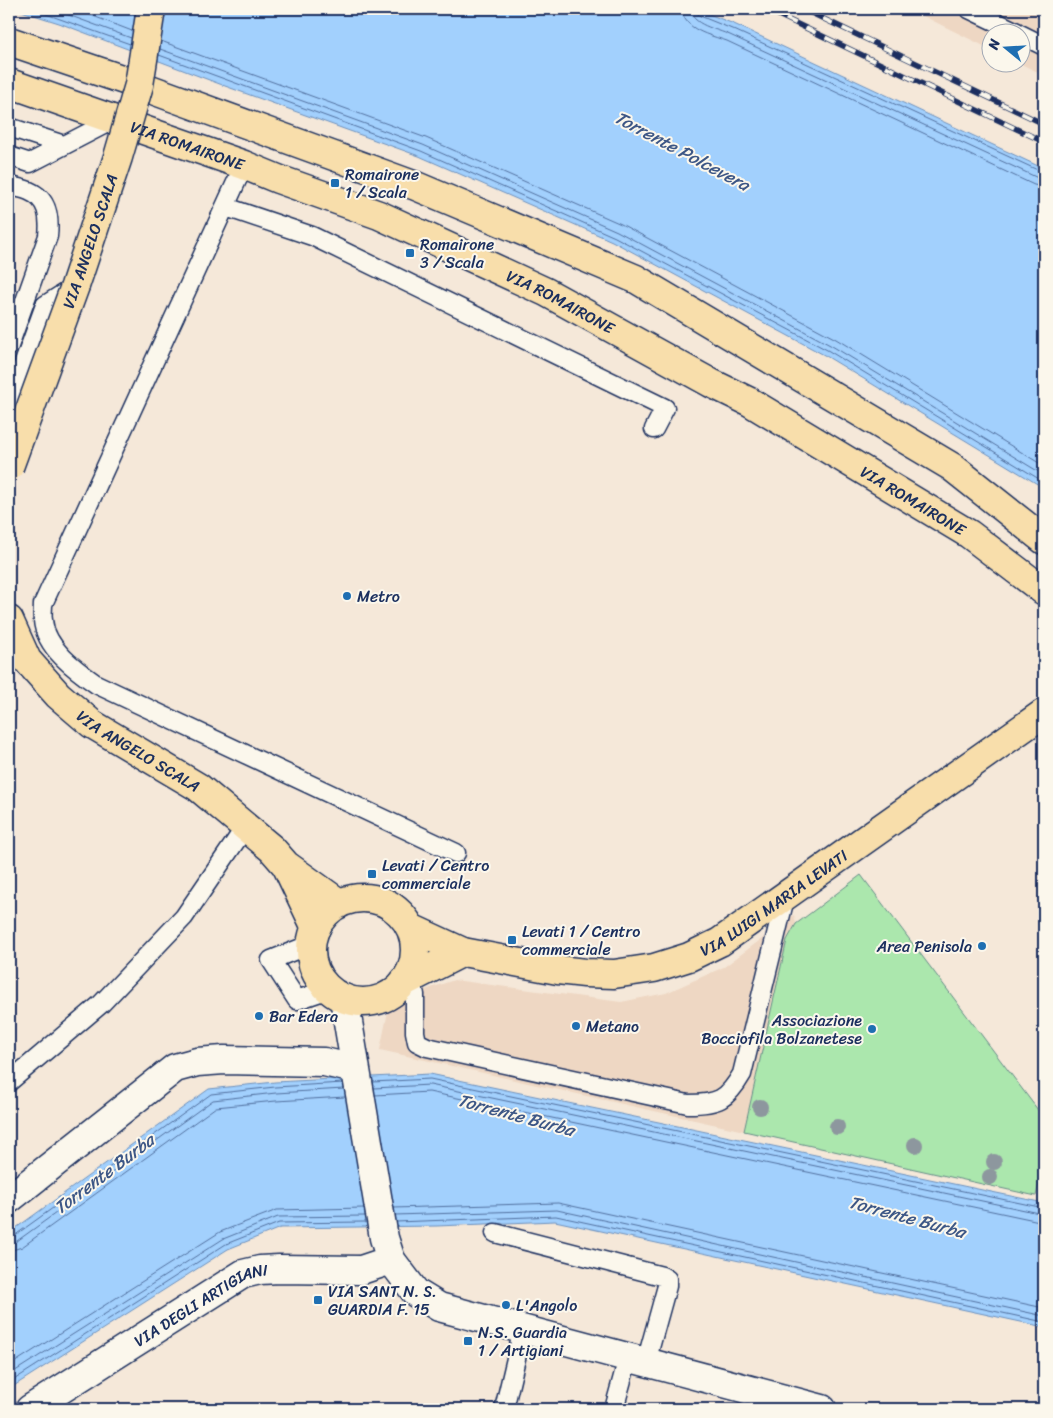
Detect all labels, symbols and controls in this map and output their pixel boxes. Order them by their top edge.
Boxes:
north arrow [980,22,1030,72]
text: N [980,35,1008,54]
water label: Torrente Polcevera [609,102,757,201]
street label: VIA ROMAIRONE [126,112,250,179]
place label: Romairone 1 / Scala [345,160,419,207]
street label: VIA ANGELO SCALA [53,170,126,313]
marker: Romairone 1 / Scala [329,177,341,189]
place label: Romairone 3 / Scala [420,230,494,277]
marker: Romairone 3 / Scala [404,247,416,259]
street label: VIA ROMAIRONE [501,261,621,342]
street label: VIA ROMAIRONE [855,457,973,544]
place label: Metro [357,582,400,611]
marker: Metro [341,590,353,602]
street label: VIA ANGELO SCALA [70,702,206,800]
street label: VIA LUIGI MARIA LEVATI [695,841,854,964]
place label: Levati / Centro commerciale [382,851,489,898]
marker: Levati / Centro commerciale [366,868,378,880]
place label: Levati 1 / Centro commerciale [522,917,640,964]
place label: Area Penisola [876,932,972,961]
marker: Levati 1 / Centro commerciale [506,934,518,946]
marker: Area Penisola [976,940,988,952]
place label: Bar Edera [269,1002,338,1031]
place label: Associazione Bocciofila Bolzanetese [701,1006,862,1053]
marker: Bar Edera [253,1010,265,1022]
place label: Metano [586,1012,639,1041]
marker: Metano [570,1020,582,1032]
marker: Associazione Bocciofila Bolzanetese [866,1023,878,1035]
water label: Torrente Burba [454,1084,580,1146]
water label: Torrente Burba [47,1124,163,1223]
water label: Torrente Burba [845,1186,971,1248]
street label: VIA DEGLI ARTIGIANI [128,1255,269,1355]
place label: VIA SANT N. S. GUARDIA F. 15 [328,1277,437,1324]
place label: L'Angolo [516,1291,577,1320]
marker: VIA SANT N. S. GUARDIA F. 15 [312,1294,324,1306]
marker: L'Angolo [500,1299,512,1311]
place label: N.S. Guardia 1 / Artigiani [478,1318,567,1365]
marker: N.S. Guardia 1 / Artigiani [462,1335,474,1347]

